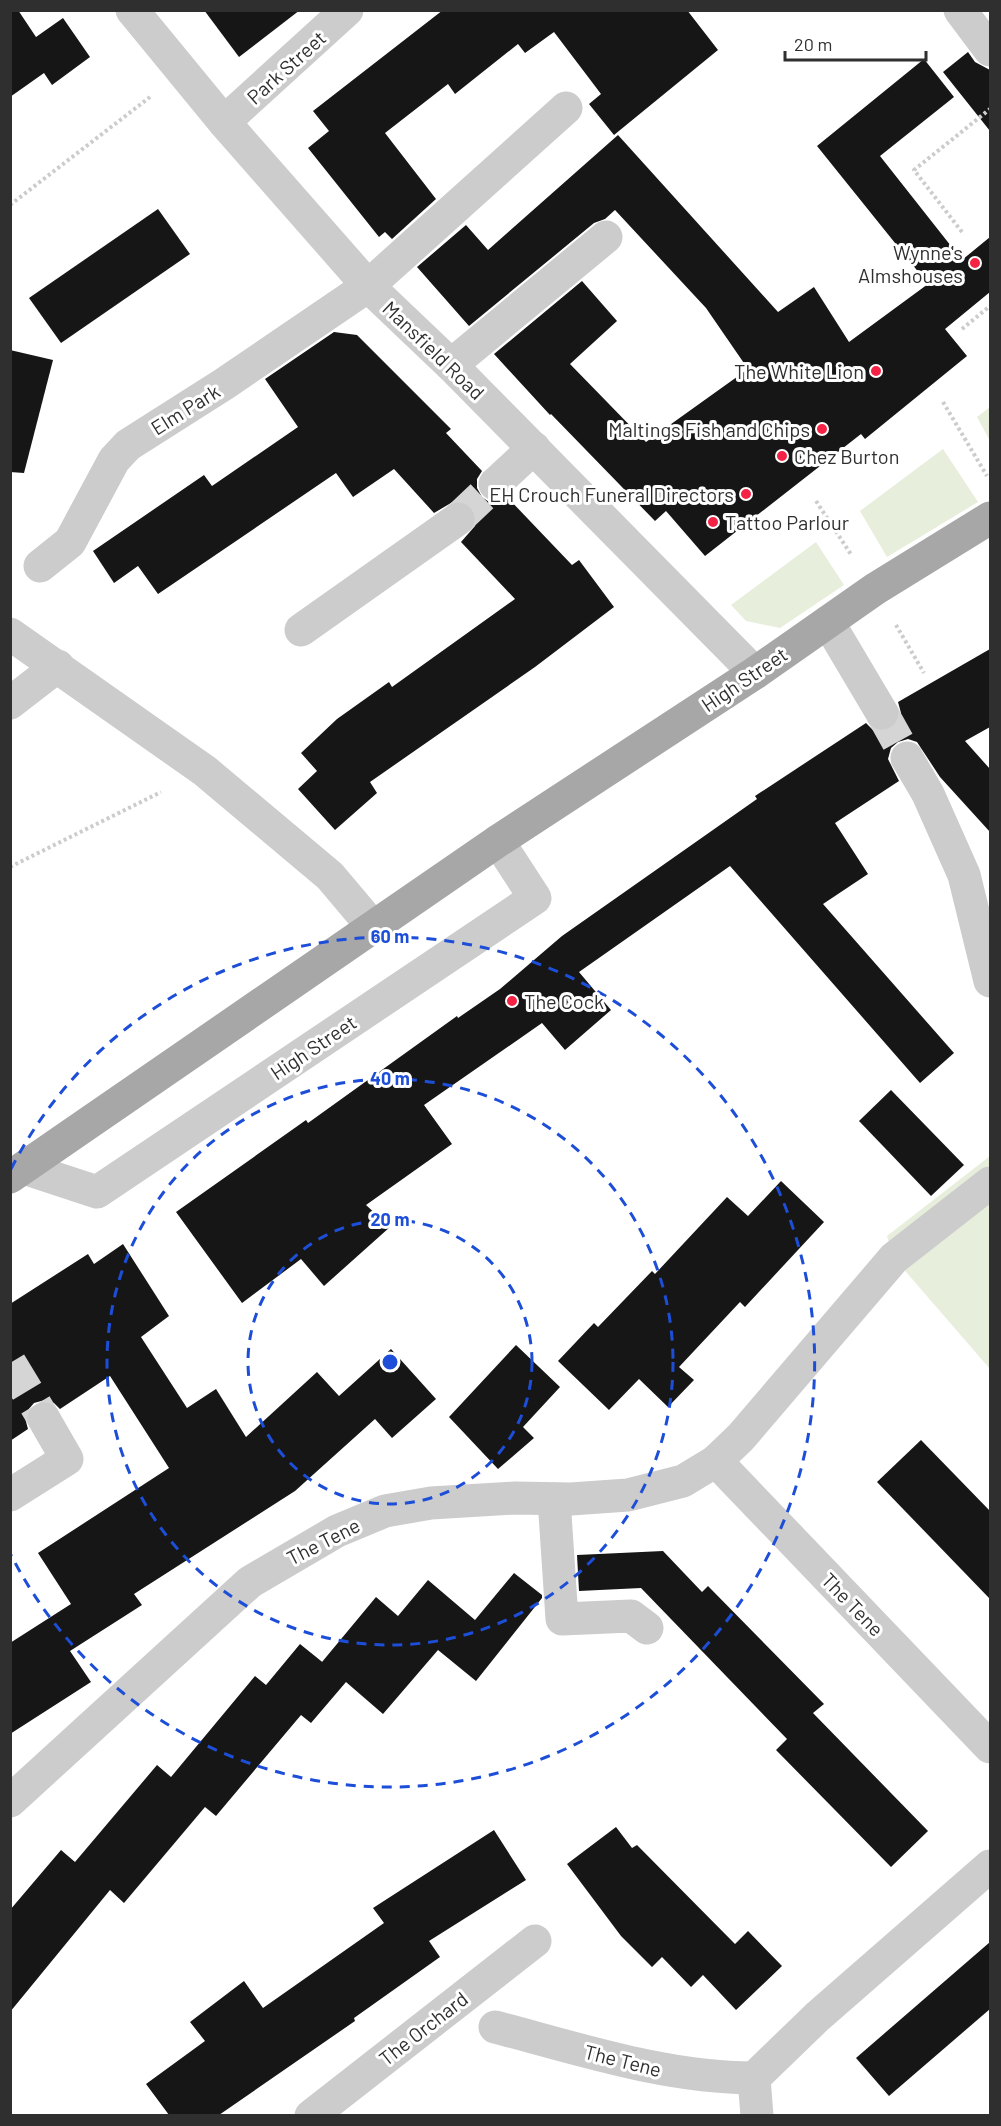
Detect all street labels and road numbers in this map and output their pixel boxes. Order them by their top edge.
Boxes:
street label: Park Street [242,25,330,109]
street label: Mansfield Road [378,296,490,404]
street label: Elm Park [146,379,224,439]
street label: High Street [697,642,791,716]
street label: High Street [266,1010,360,1084]
street label: The Tene [283,1512,363,1570]
street label: The Tene [817,1567,889,1641]
street label: The Orchard [374,1986,472,2070]
street label: The Tene [582,2039,664,2081]

